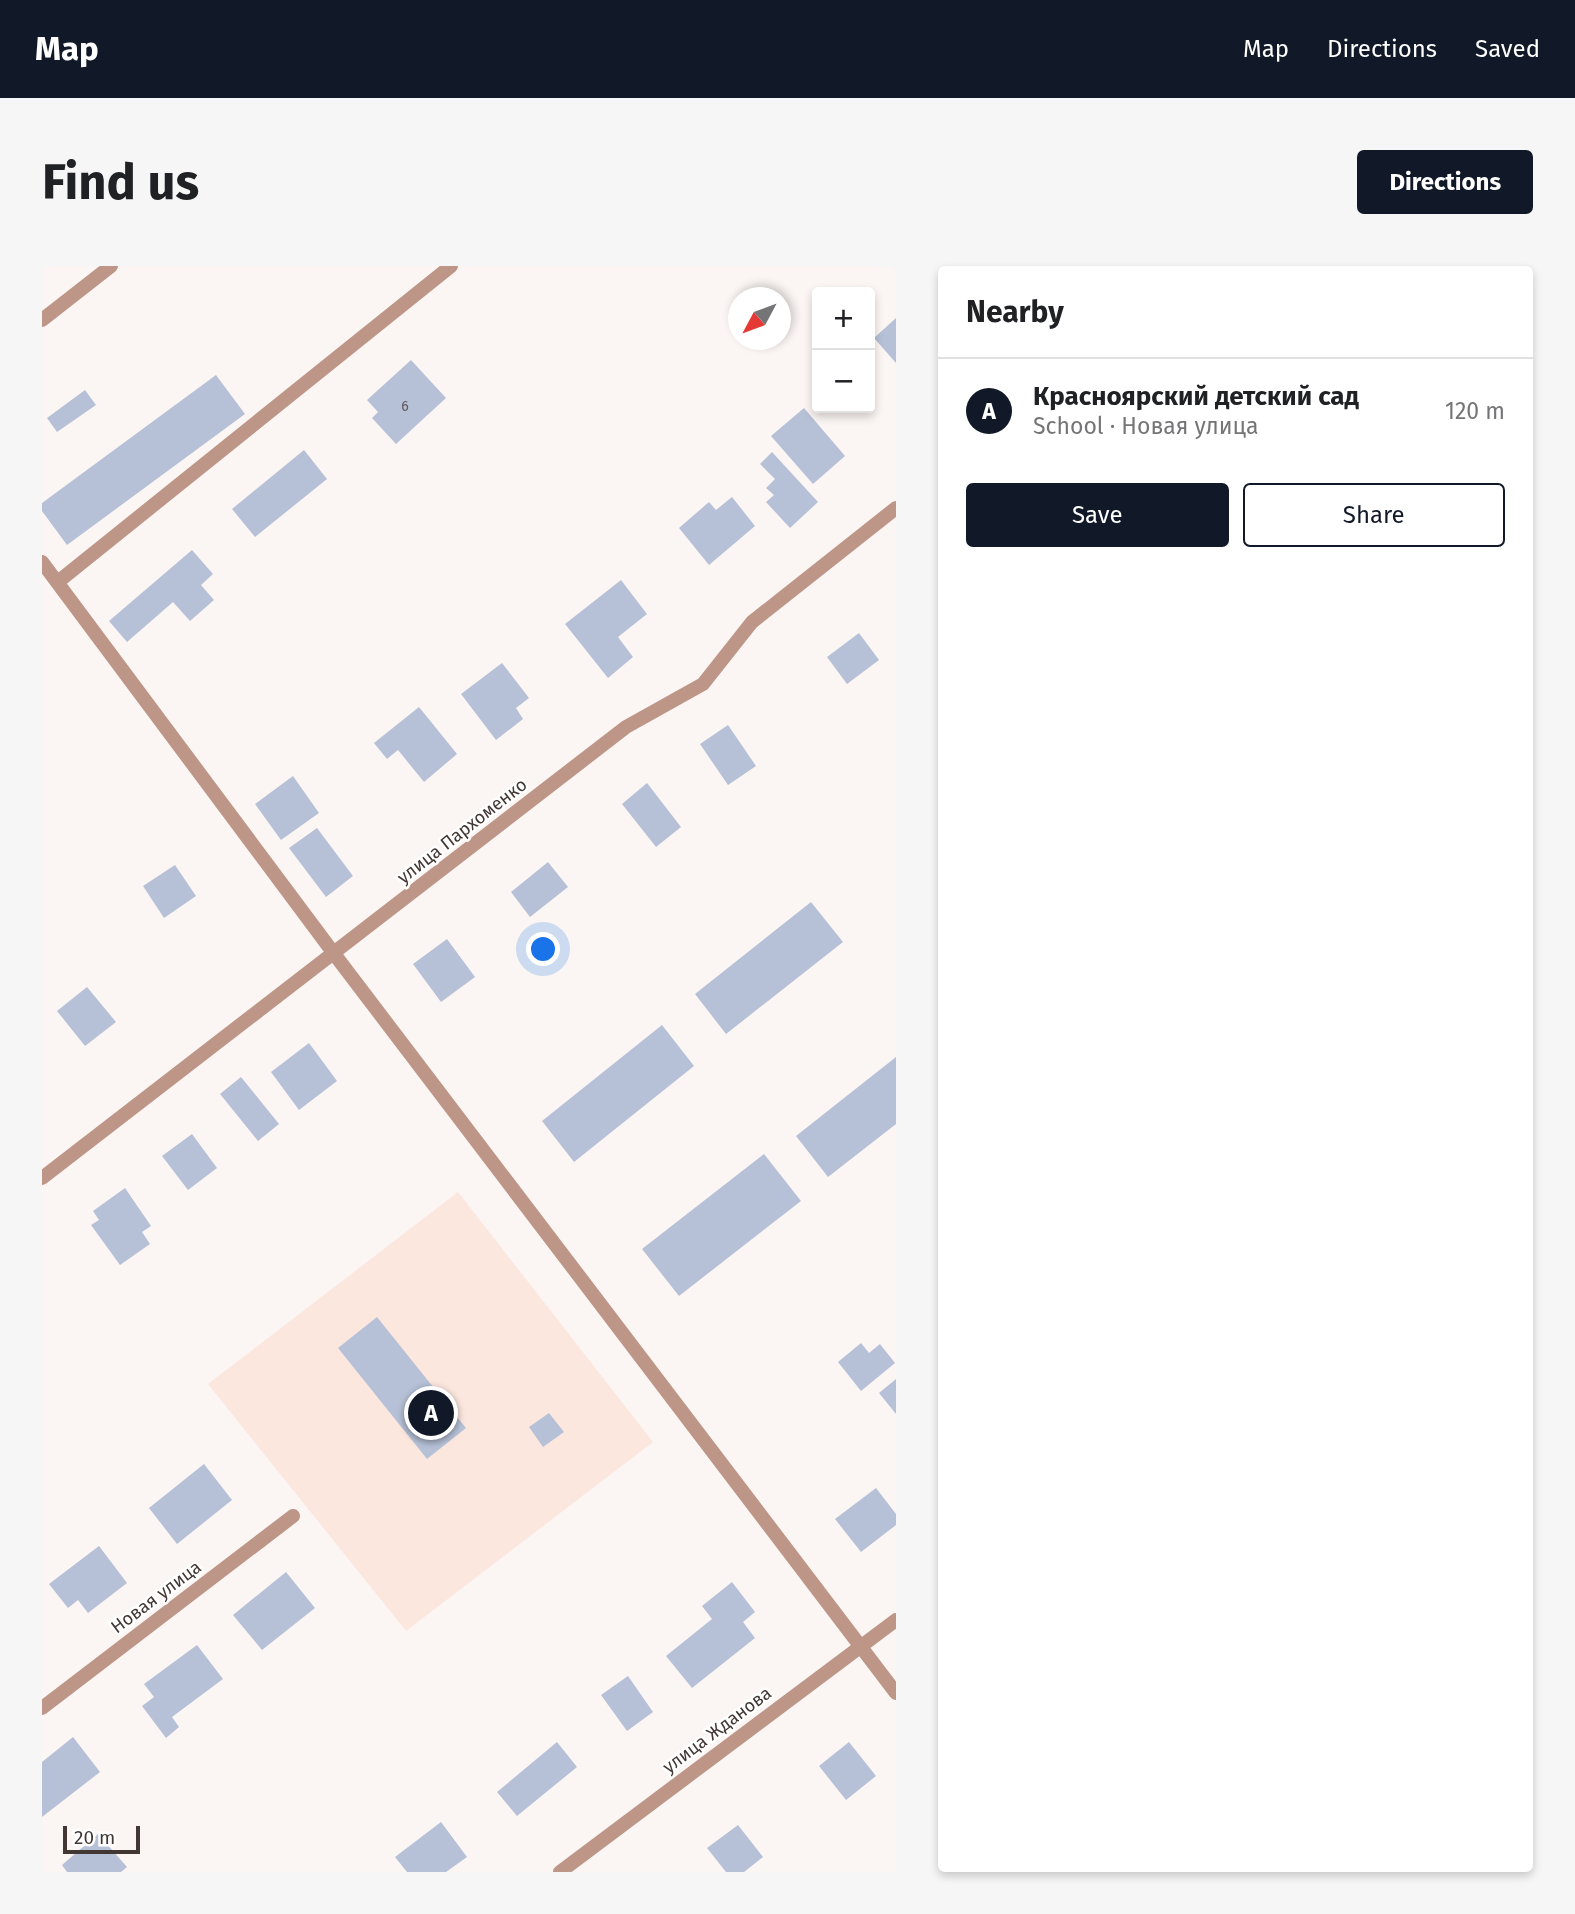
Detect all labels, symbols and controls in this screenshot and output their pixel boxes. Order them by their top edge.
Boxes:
text: Map [35,29,99,69]
text: Map [1243,35,1289,63]
text: Directions [1327,35,1437,63]
text: Saved [1475,35,1540,63]
button: Directions [1357,150,1533,214]
text: Find us [42,153,199,212]
north arrow [728,287,791,350]
map controls [812,287,875,413]
button: + [812,287,875,350]
text: Nearby [966,294,1064,330]
button: − [812,350,875,413]
text: Красноярский детский сад [1033,381,1359,412]
text: A [982,397,996,425]
text: 120 m [1445,397,1505,425]
house number: 6 [401,398,409,415]
text: School · Новая улица [1033,412,1259,440]
button: Save [966,483,1229,547]
button: Share [1243,483,1505,547]
street label: улица Пархоменко [393,773,531,889]
your location [526,932,560,966]
pin: A [408,1387,454,1439]
street label: Новая улица [107,1556,205,1638]
street label: улица Жданова [658,1682,776,1778]
scale bar [63,1823,140,1855]
text: 20 m [74,1826,115,1849]

